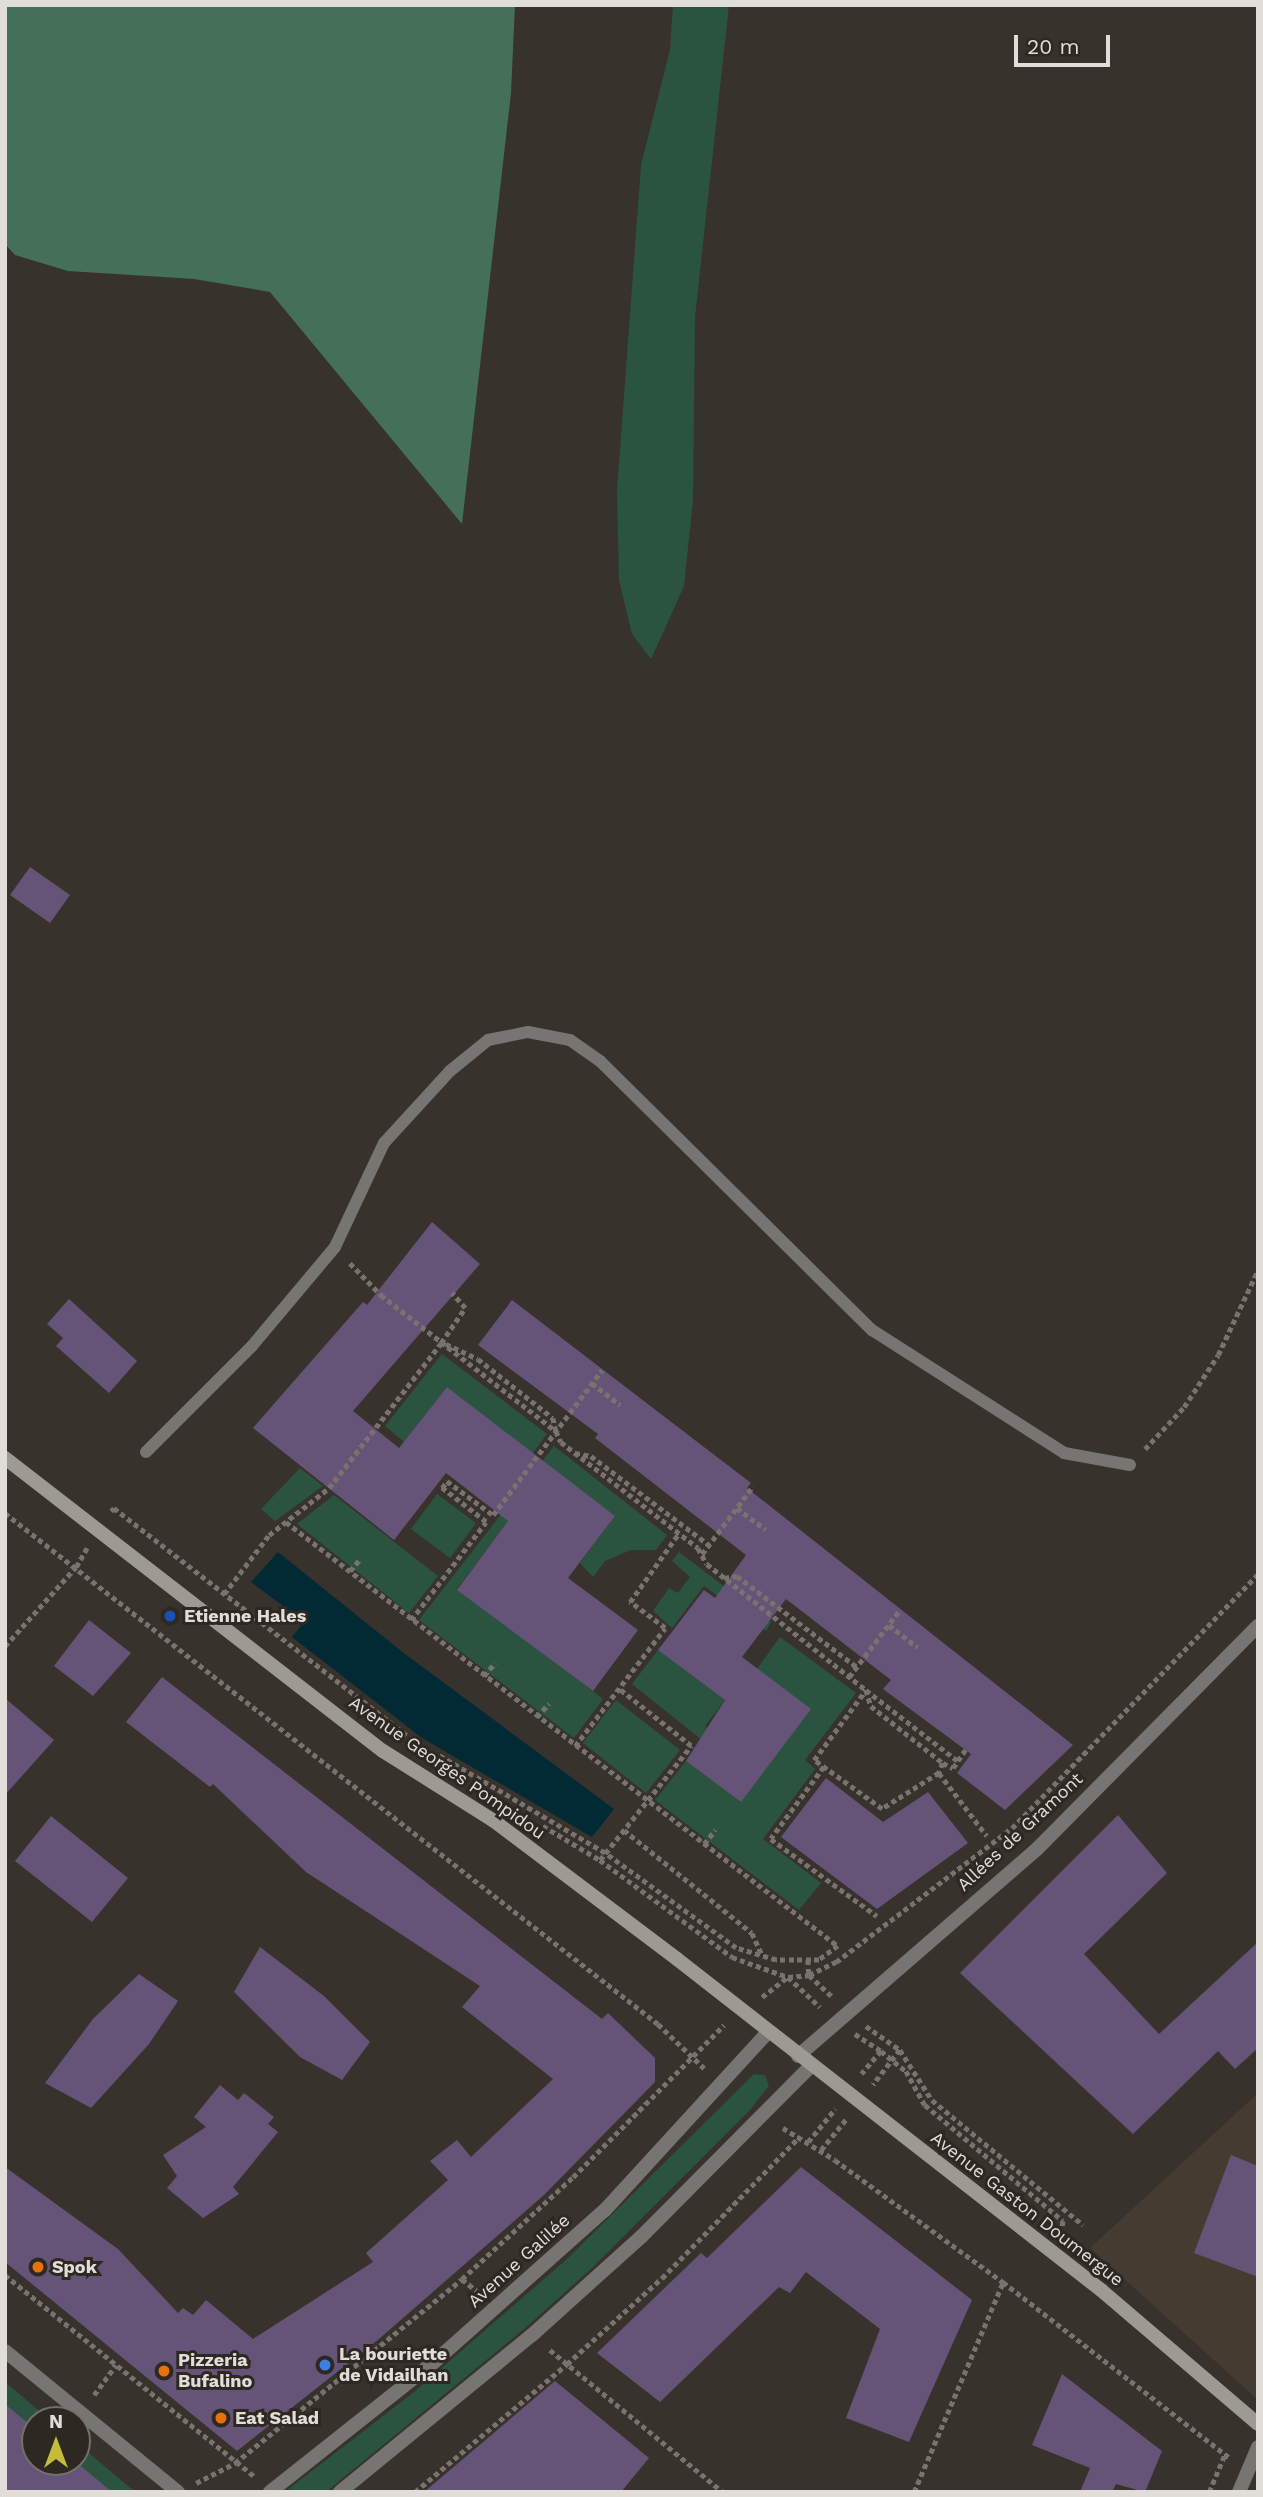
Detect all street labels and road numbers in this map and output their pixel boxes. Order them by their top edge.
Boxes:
street label: Avenue Georges Pompidou [345,1692,549,1844]
street label: Allées de Gramont [953,1768,1087,1896]
street label: Avenue Gaston Doumergue [926,2127,1128,2291]
street label: Avenue Galilée [464,2210,574,2312]

